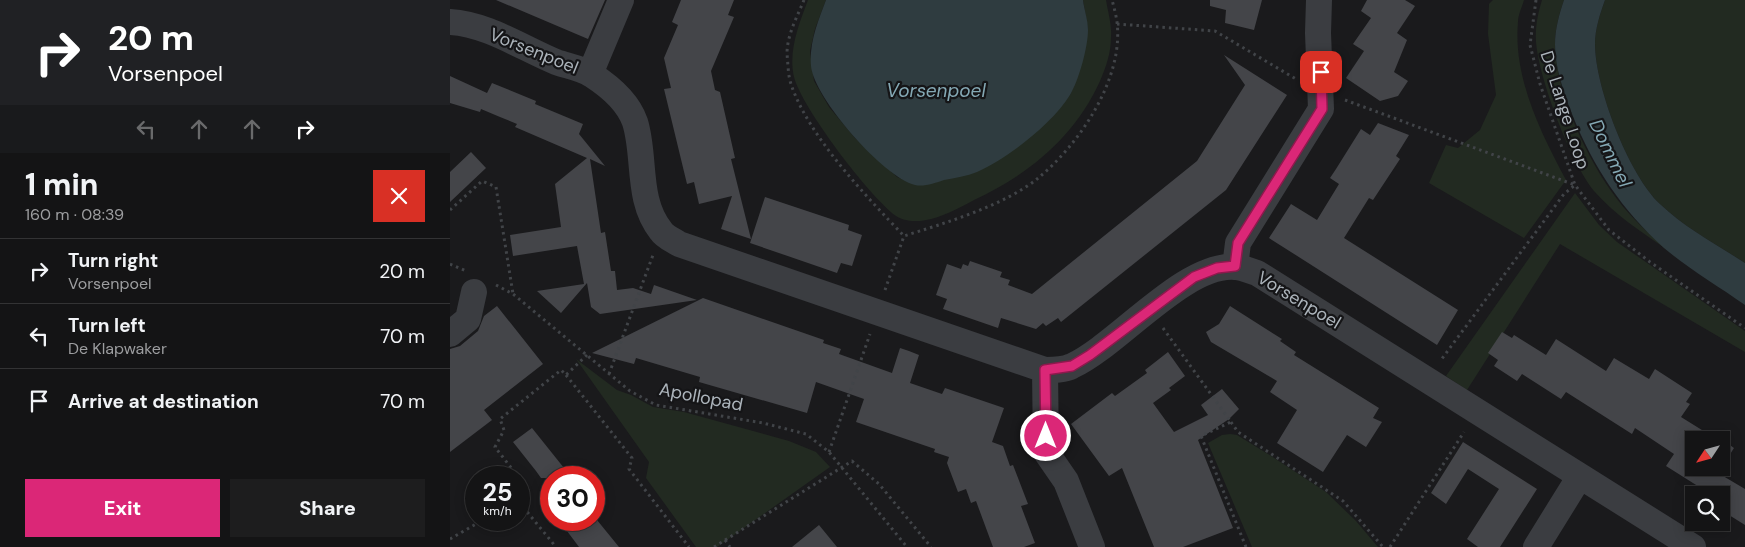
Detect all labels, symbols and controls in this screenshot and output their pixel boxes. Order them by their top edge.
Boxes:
text: 20 m [108,15,194,61]
icon: right [25,20,90,85]
street label: Vorsenpoel [486,22,582,80]
street label: De Lange Loop [1535,48,1595,172]
pin [1300,51,1342,93]
icon: arrive [1307,58,1335,86]
text: Vorsenpoel [108,59,223,88]
water label: Vorsenpoel [886,78,986,103]
icon: left [132,115,160,143]
icon: ahead [185,115,213,143]
icon: ahead [238,115,266,143]
icon: right [291,115,319,143]
water label: Dommel [1583,115,1638,192]
text: 1 min [25,165,98,204]
button: close [373,170,425,222]
text: 160 m · 08:39 [25,204,124,225]
text: Turn right [68,248,158,273]
icon: right [25,257,53,285]
text: 20 m [379,259,425,284]
street label: Vorsenpoel [1253,266,1345,334]
text: Vorsenpoel [68,273,152,294]
text: Turn left [68,313,146,338]
icon: left [25,322,53,350]
text: 70 m [380,324,425,349]
text: De Klapwaker [68,338,167,359]
street label: Apollopad [657,377,745,417]
icon: arrive [25,387,53,415]
text: Arrive at destination [68,389,259,414]
text: 70 m [380,389,425,414]
position arrow [1019,409,1071,461]
north arrow [1685,431,1730,476]
map controls [1685,431,1730,531]
speed limit sign: 30 [540,466,605,531]
text: 25 [483,476,512,509]
button: Exit [25,479,220,537]
button: Share [230,479,425,537]
button: search [1685,486,1730,531]
text: km/h [483,503,512,519]

